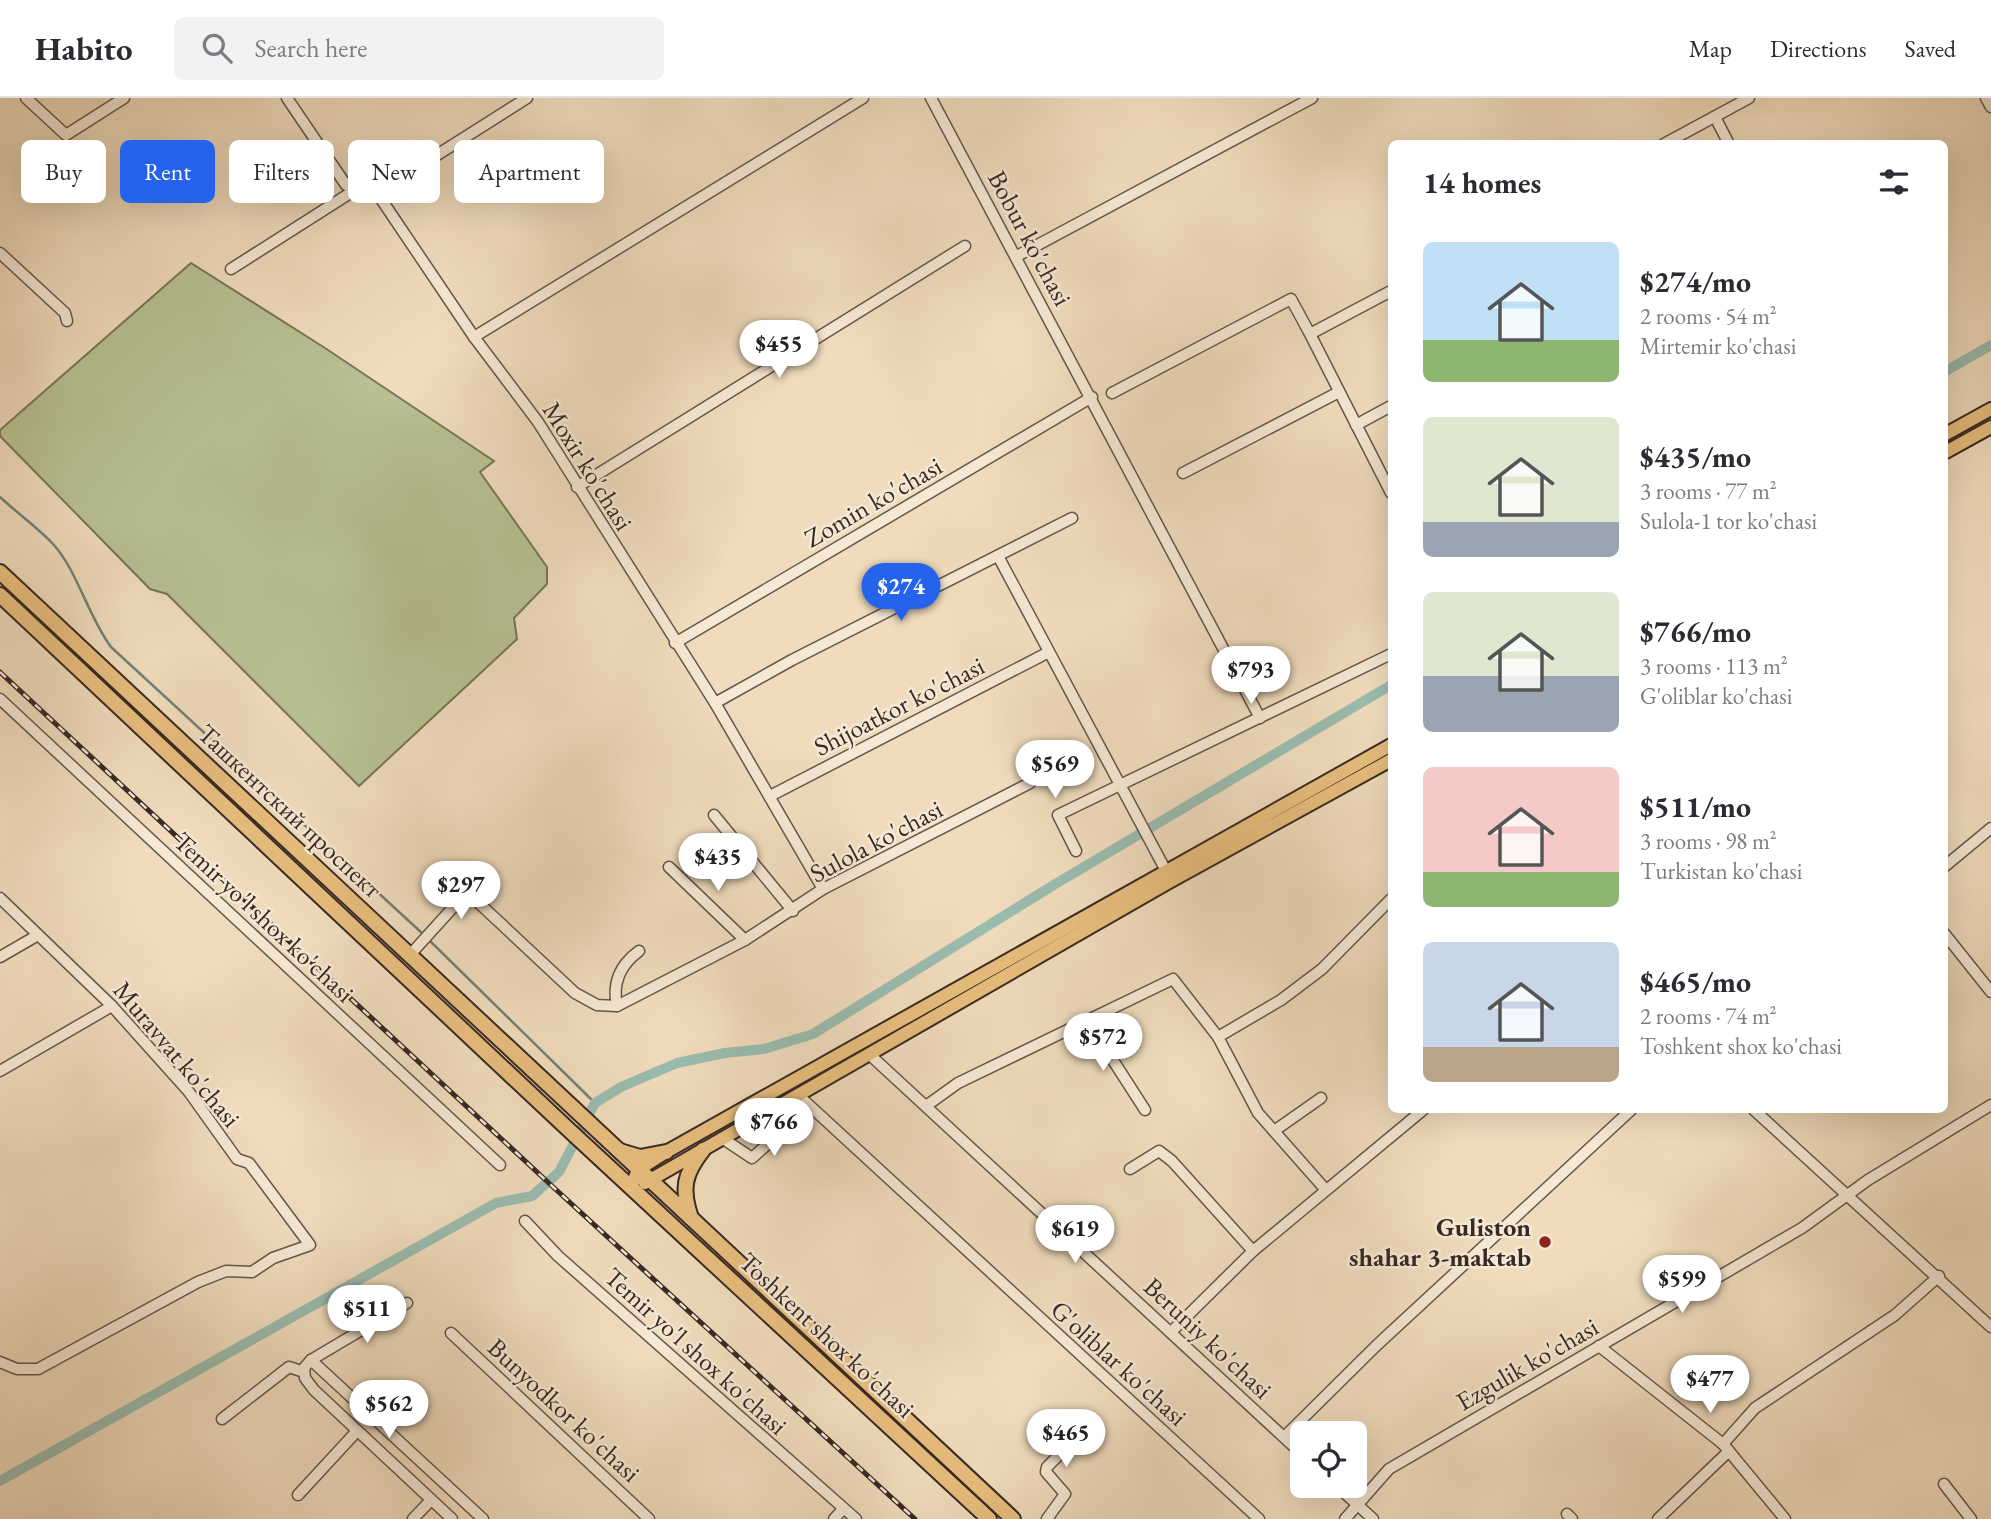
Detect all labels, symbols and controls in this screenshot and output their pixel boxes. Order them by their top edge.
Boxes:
search box [174,17,664,80]
text: Habito [35,27,132,70]
icon: search [198,29,236,67]
text: Search here [254,31,367,65]
text: Map [1689,33,1732,64]
text: Directions [1770,33,1867,64]
text: Saved [1905,33,1956,64]
chip: Buy [21,140,106,203]
chip: Rent [120,140,215,203]
chip: Filters [229,140,334,203]
chip: New [348,140,440,203]
chip: Apartment [454,140,604,203]
text: 14 homes [1423,163,1541,202]
icon: filters [1875,163,1913,201]
street label: Bobur ko'chasi [980,164,1080,312]
text: $274/mo [1640,262,1751,301]
icon: home [1479,270,1563,354]
text: 2 rooms · 54 m² [1640,301,1777,331]
pin: $455 [738,320,820,380]
text: $455 [755,328,803,358]
text: Mirtemir ko'chasi [1640,331,1796,361]
street label: Moxir ko'chasi [535,395,641,537]
text: $435/mo [1640,437,1751,476]
icon: home [1479,445,1563,529]
street label: Zomin ko'chasi [798,449,948,555]
text: 3 rooms · 77 m² [1640,476,1777,506]
text: Sulola-1 tor ko'chasi [1640,506,1817,536]
pin: $274 [860,564,942,623]
text: $274 [877,571,925,601]
text: $766/mo [1640,612,1751,651]
icon: home [1479,620,1563,704]
pin: $793 [1210,646,1292,706]
street label: Shijoatkor ko'chasi [808,648,990,764]
text: 3 rooms · 113 m² [1640,651,1788,681]
text: $793 [1227,654,1275,684]
text: G'oliblar ko'chasi [1640,681,1792,711]
street label: Ташкентский проспект [190,717,390,906]
pin: $569 [1014,740,1096,800]
text: $569 [1031,748,1079,778]
text: $511/mo [1640,787,1751,826]
street label: Sulola ko'chasi [804,792,948,890]
icon: home [1479,795,1563,879]
street label: Temir yo'l shox ko'chasi [166,824,362,1010]
text: 3 rooms · 98 m² [1640,826,1777,856]
pin: $435 [677,834,759,893]
text: $435 [694,841,742,871]
text: Turkistan ko'chasi [1640,856,1802,886]
pin: $297 [420,862,502,921]
text: $297 [437,869,485,899]
text: $465/mo [1640,962,1751,1001]
icon: home [1479,970,1563,1054]
street label: Muravvat ko'chasi [106,974,248,1134]
text: 2 rooms · 74 m² [1640,1001,1777,1031]
pin: $572 [1062,1014,1144,1073]
text: $572 [1079,1021,1127,1051]
text: Toshkent shox ko'chasi [1640,1031,1842,1061]
pin: $766 [733,1098,815,1158]
text: $766 [750,1106,798,1136]
pin: $619 [1034,1206,1116,1265]
place label: Guliston shahar 3-maktab [1349,1210,1531,1274]
text: $619 [1051,1213,1099,1243]
marker: Guliston shahar 3-maktab [1537,1234,1553,1250]
street label: Toshkent shox ko'chasi [732,1245,922,1425]
pin: $599 [1641,1256,1723,1315]
street label: Temir yo'l shox ko'chasi [597,1260,795,1442]
text: $599 [1658,1263,1706,1293]
street label: Beruniy ko'chasi [1136,1270,1280,1406]
pin: $511 [326,1286,408,1345]
text: $511 [343,1293,391,1323]
street label: G'oliblar ko'chasi [1044,1293,1194,1433]
street label: Ezgulik ko'chasi [1450,1310,1604,1418]
street label: Bunyodkor ko'chasi [480,1330,648,1490]
pin: $477 [1669,1356,1751,1415]
text: $477 [1686,1363,1734,1393]
pin: $562 [348,1380,430,1440]
text: $562 [365,1388,413,1418]
pin: $465 [1025,1410,1107,1469]
text: $465 [1042,1417,1090,1447]
map controls [1290,1421,1367,1498]
button: locate [1290,1421,1367,1498]

